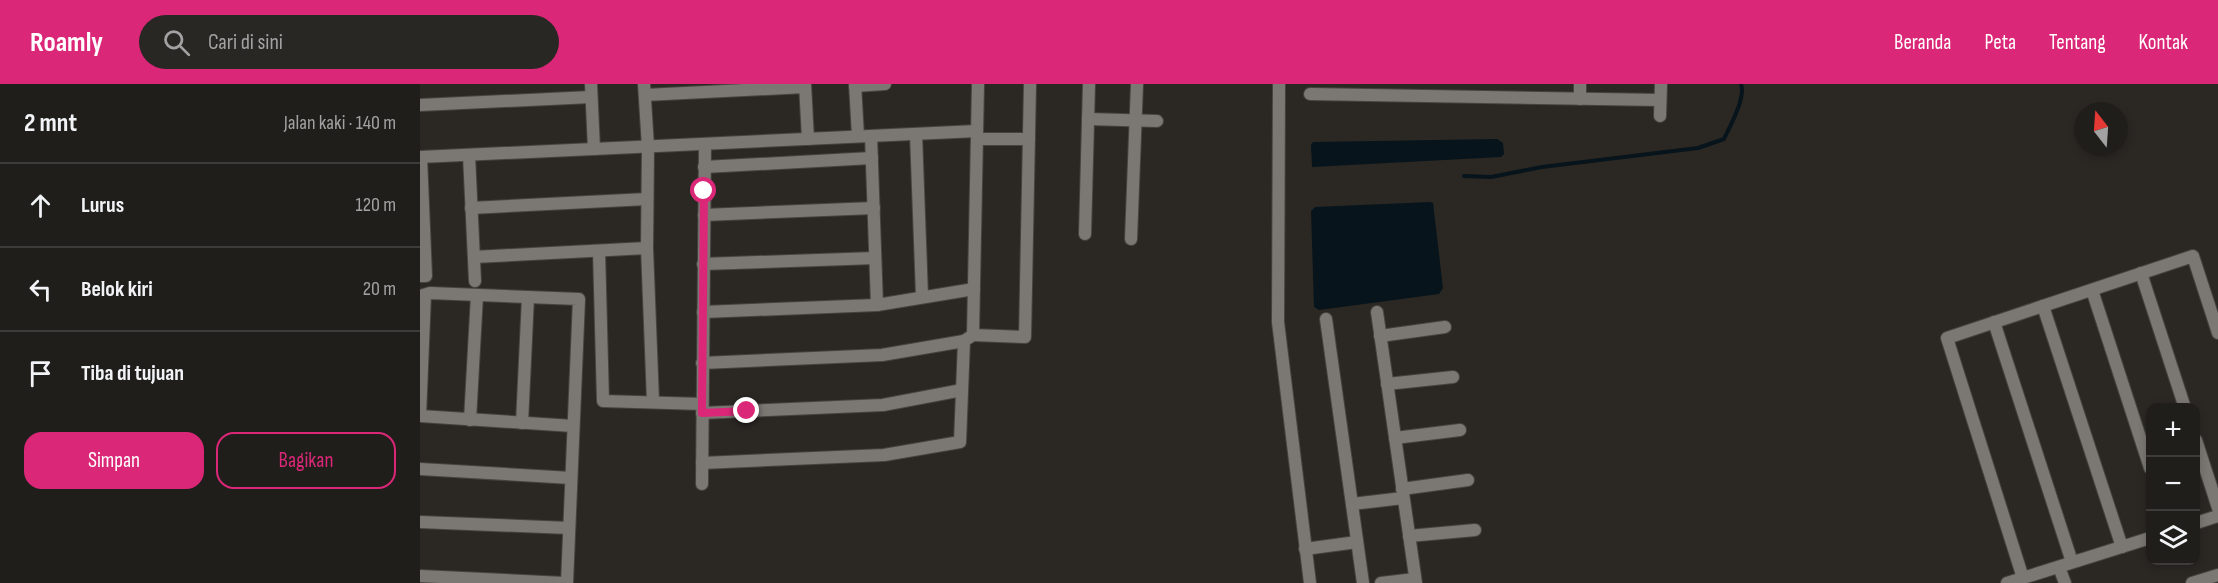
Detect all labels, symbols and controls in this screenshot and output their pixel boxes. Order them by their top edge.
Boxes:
search box [139,15,559,69]
text: Roamly [30,26,103,59]
icon: search [160,26,193,59]
text: Cari di sini [208,29,283,56]
text: Beranda [1894,30,1951,55]
text: Peta [1984,30,2016,55]
text: Tentang [2049,30,2106,55]
text: Kontak [2139,30,2188,55]
north arrow [2074,102,2128,156]
text: 2 mnt [24,108,77,139]
text: Jalan kaki · 140 m [284,111,396,135]
route start [690,177,716,203]
icon: ahead [24,189,57,222]
text: Lurus [81,192,124,219]
text: 120 m [356,193,396,217]
icon: left [24,273,57,306]
text: Belok kiri [81,276,153,303]
text: 20 m [363,277,396,301]
icon: arrive [24,357,57,390]
text: Tiba di tujuan [81,360,184,387]
route end [733,397,759,423]
map controls [2146,403,2200,565]
button: + [2146,403,2200,457]
button: Simpan [24,432,204,489]
button: Bagikan [216,432,396,489]
button: − [2146,457,2200,511]
button: layers [2146,511,2200,565]

